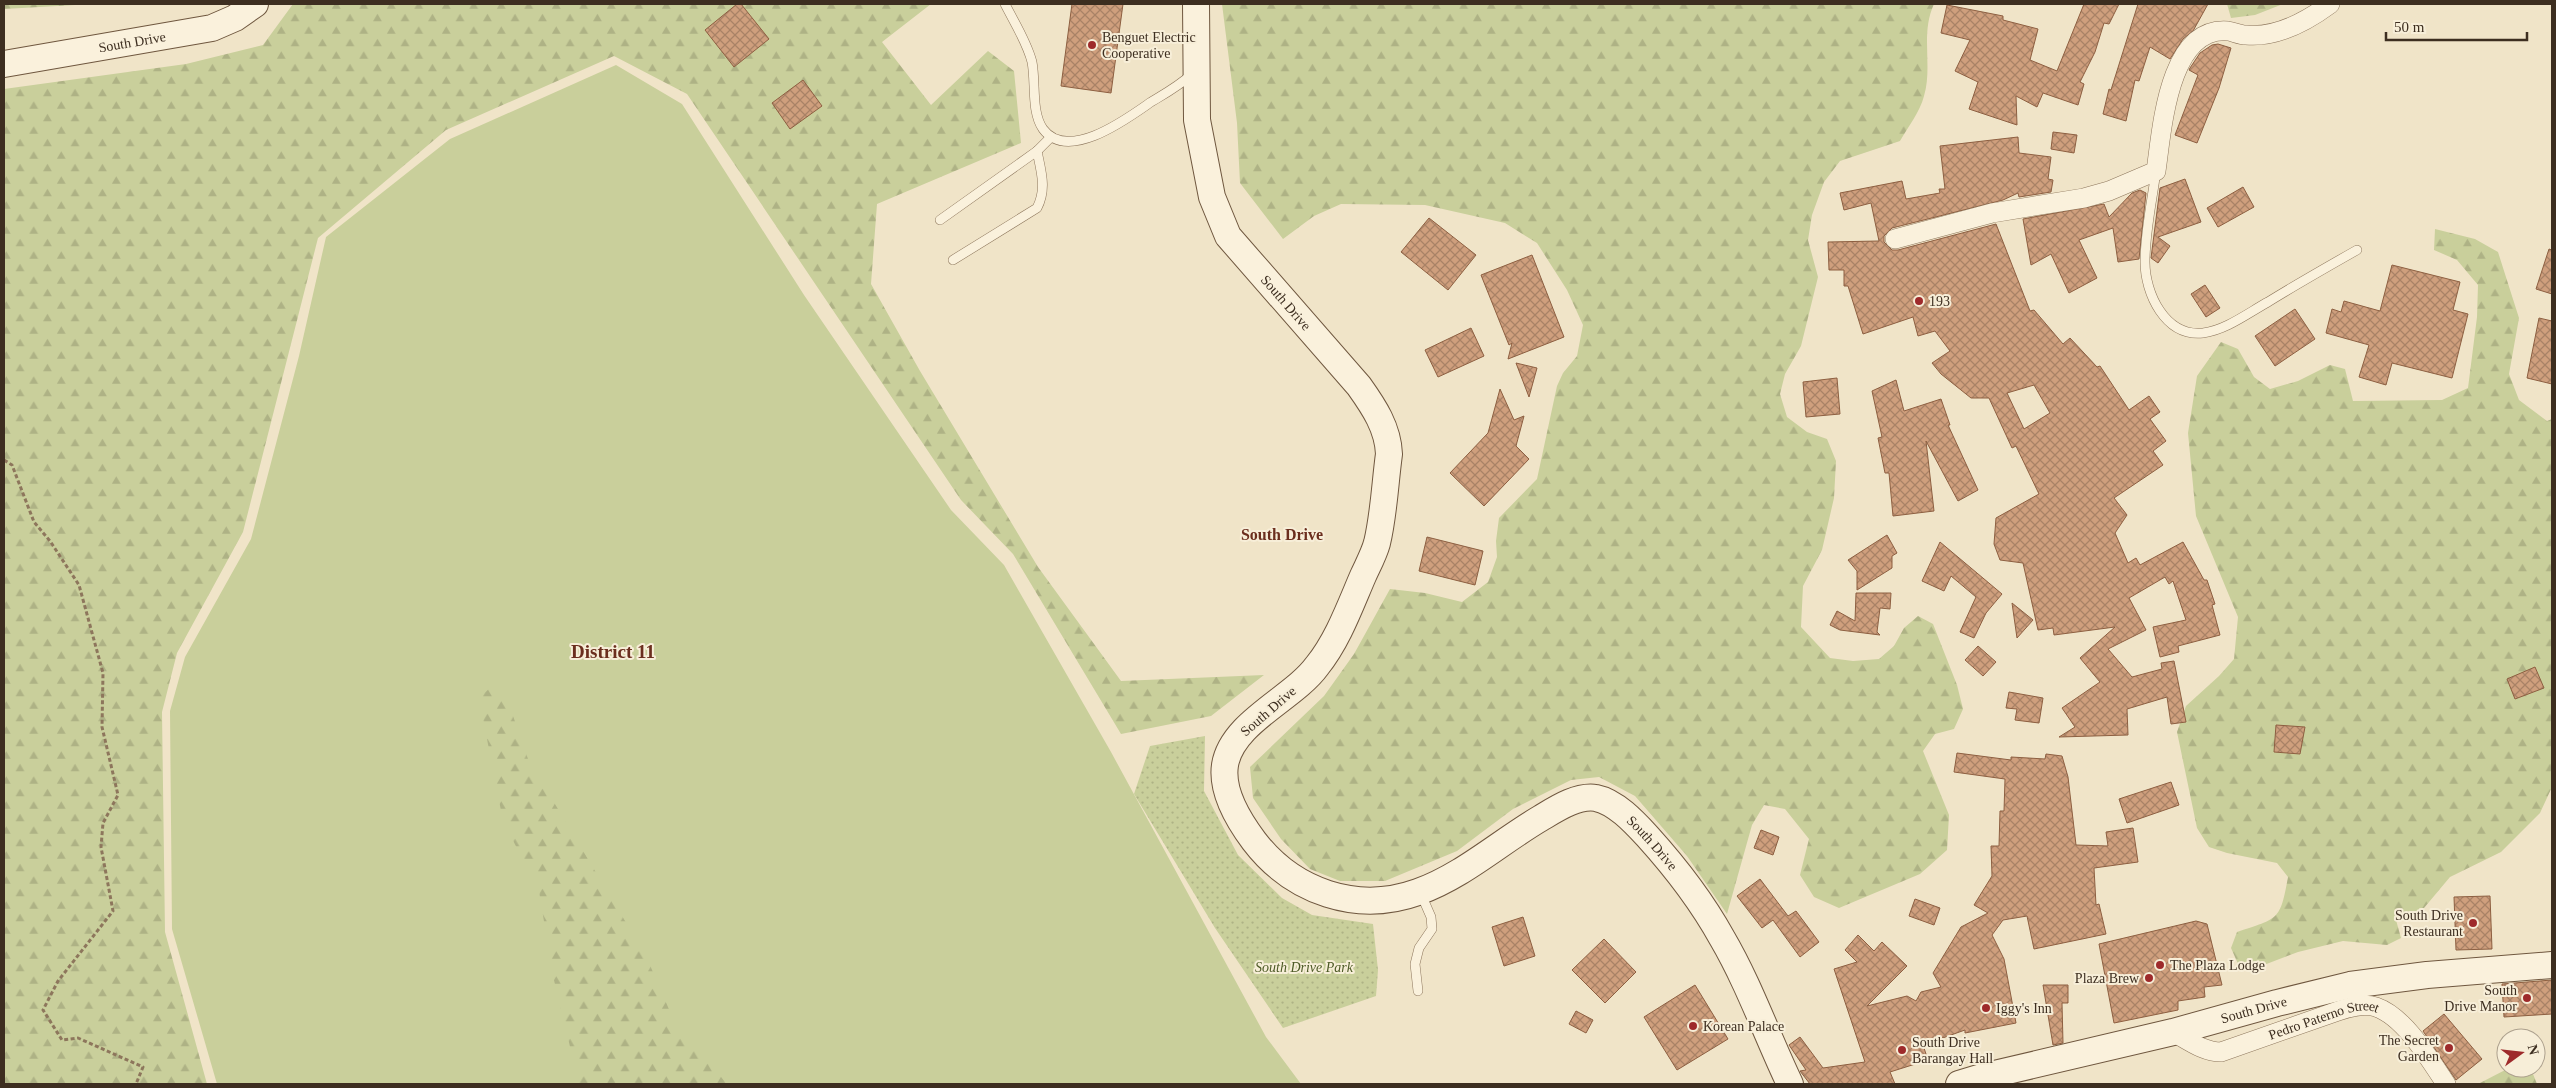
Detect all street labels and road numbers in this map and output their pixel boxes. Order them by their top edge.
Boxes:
street label: South Drive [97,29,167,56]
street label: South Drive [1258,272,1314,333]
street label: South Drive [1238,683,1299,739]
street label: South Drive [1624,813,1680,873]
street label: South Drive [2219,994,2288,1026]
street label: Pedro Paterno Street [2267,998,2382,1043]

